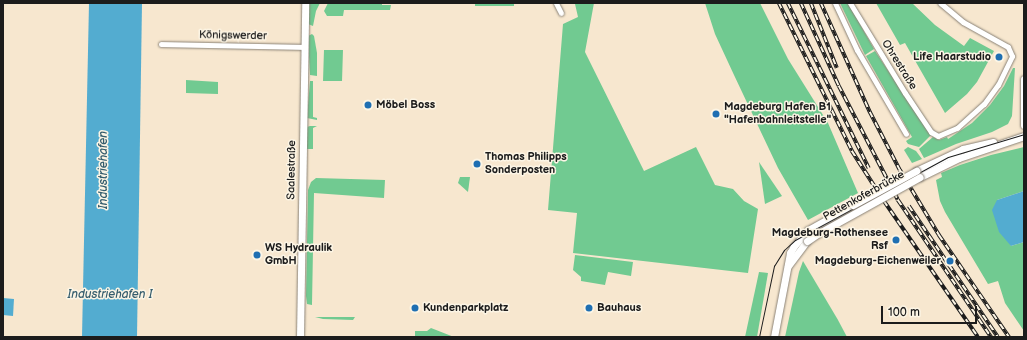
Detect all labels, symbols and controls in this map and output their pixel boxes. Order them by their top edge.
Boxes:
street label: Königswerder [199,29,267,43]
street label: Ohrestraße [879,38,919,92]
place label: Life Haarstudio [913,50,991,64]
marker: Life Haarstudio [994,52,1004,62]
place label: Möbel Boss [376,98,435,112]
marker: Möbel Boss [363,100,373,110]
place label: Magdeburg Hafen B1 "Hafenbahnleitstelle" [724,101,831,127]
marker: Magdeburg Hafen B1 "Hafenbahnleitstelle" [711,109,721,119]
water label: Industriehafen [97,131,111,209]
street label: Saalestraße [285,140,299,200]
place label: Thomas Philipps Sonderposten [485,151,567,177]
marker: Thomas Philipps Sonderposten [472,159,482,169]
street label: Pettenkoferbrücke [821,168,907,224]
place label: Magdeburg-Rothensee Rsf [772,227,888,253]
marker: Magdeburg-Rothensee Rsf [891,235,901,245]
place label: WS Hydraulik GmbH [265,242,332,268]
marker: WS Hydraulik GmbH [252,250,262,260]
place label: Magdeburg-Eichenweiler [815,254,941,268]
marker: Magdeburg-Eichenweiler [944,255,956,267]
water label: Industriehafen I [68,288,152,302]
scale bar [883,298,979,324]
place label: Kundenparkplatz [423,301,508,315]
place label: Bauhaus [597,301,641,315]
marker: Kundenparkplatz [410,303,420,313]
marker: Bauhaus [584,303,594,313]
text: 100 m [888,305,920,320]

